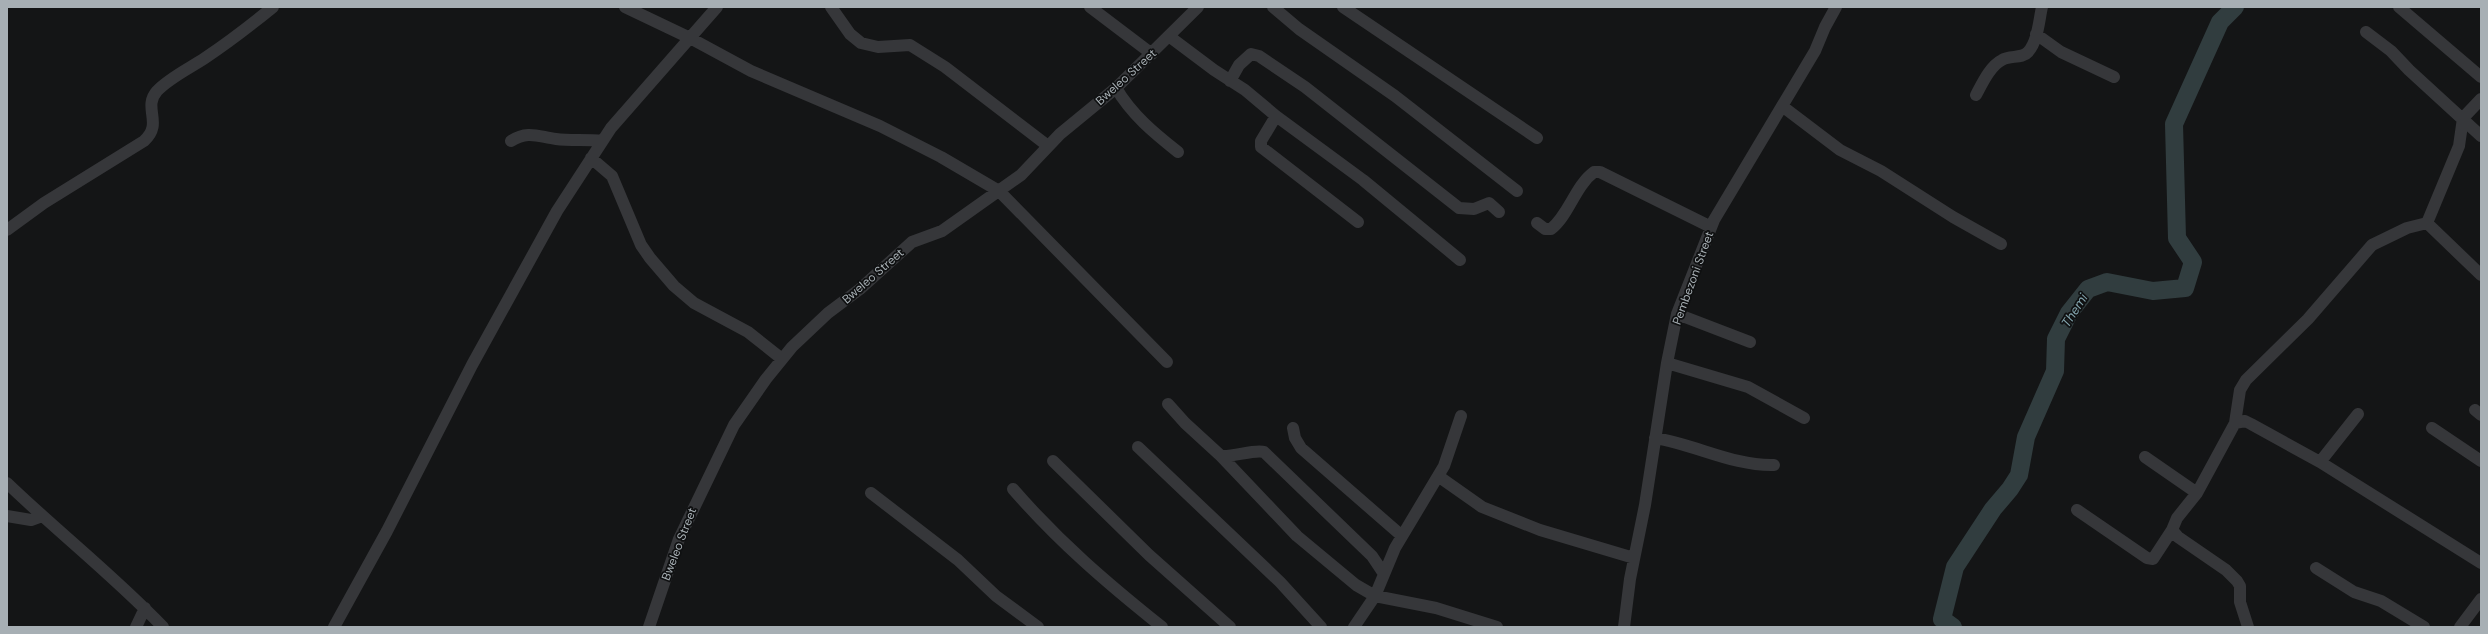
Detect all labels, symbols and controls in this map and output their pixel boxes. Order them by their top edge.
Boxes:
street label: Bweleo Street [1092,45,1160,109]
street label: Pembezoni Street [1669,229,1717,327]
street label: Bweleo Street [839,245,907,307]
water label: Themi [2057,289,2092,330]
street label: Bweleo Street [658,505,700,583]

